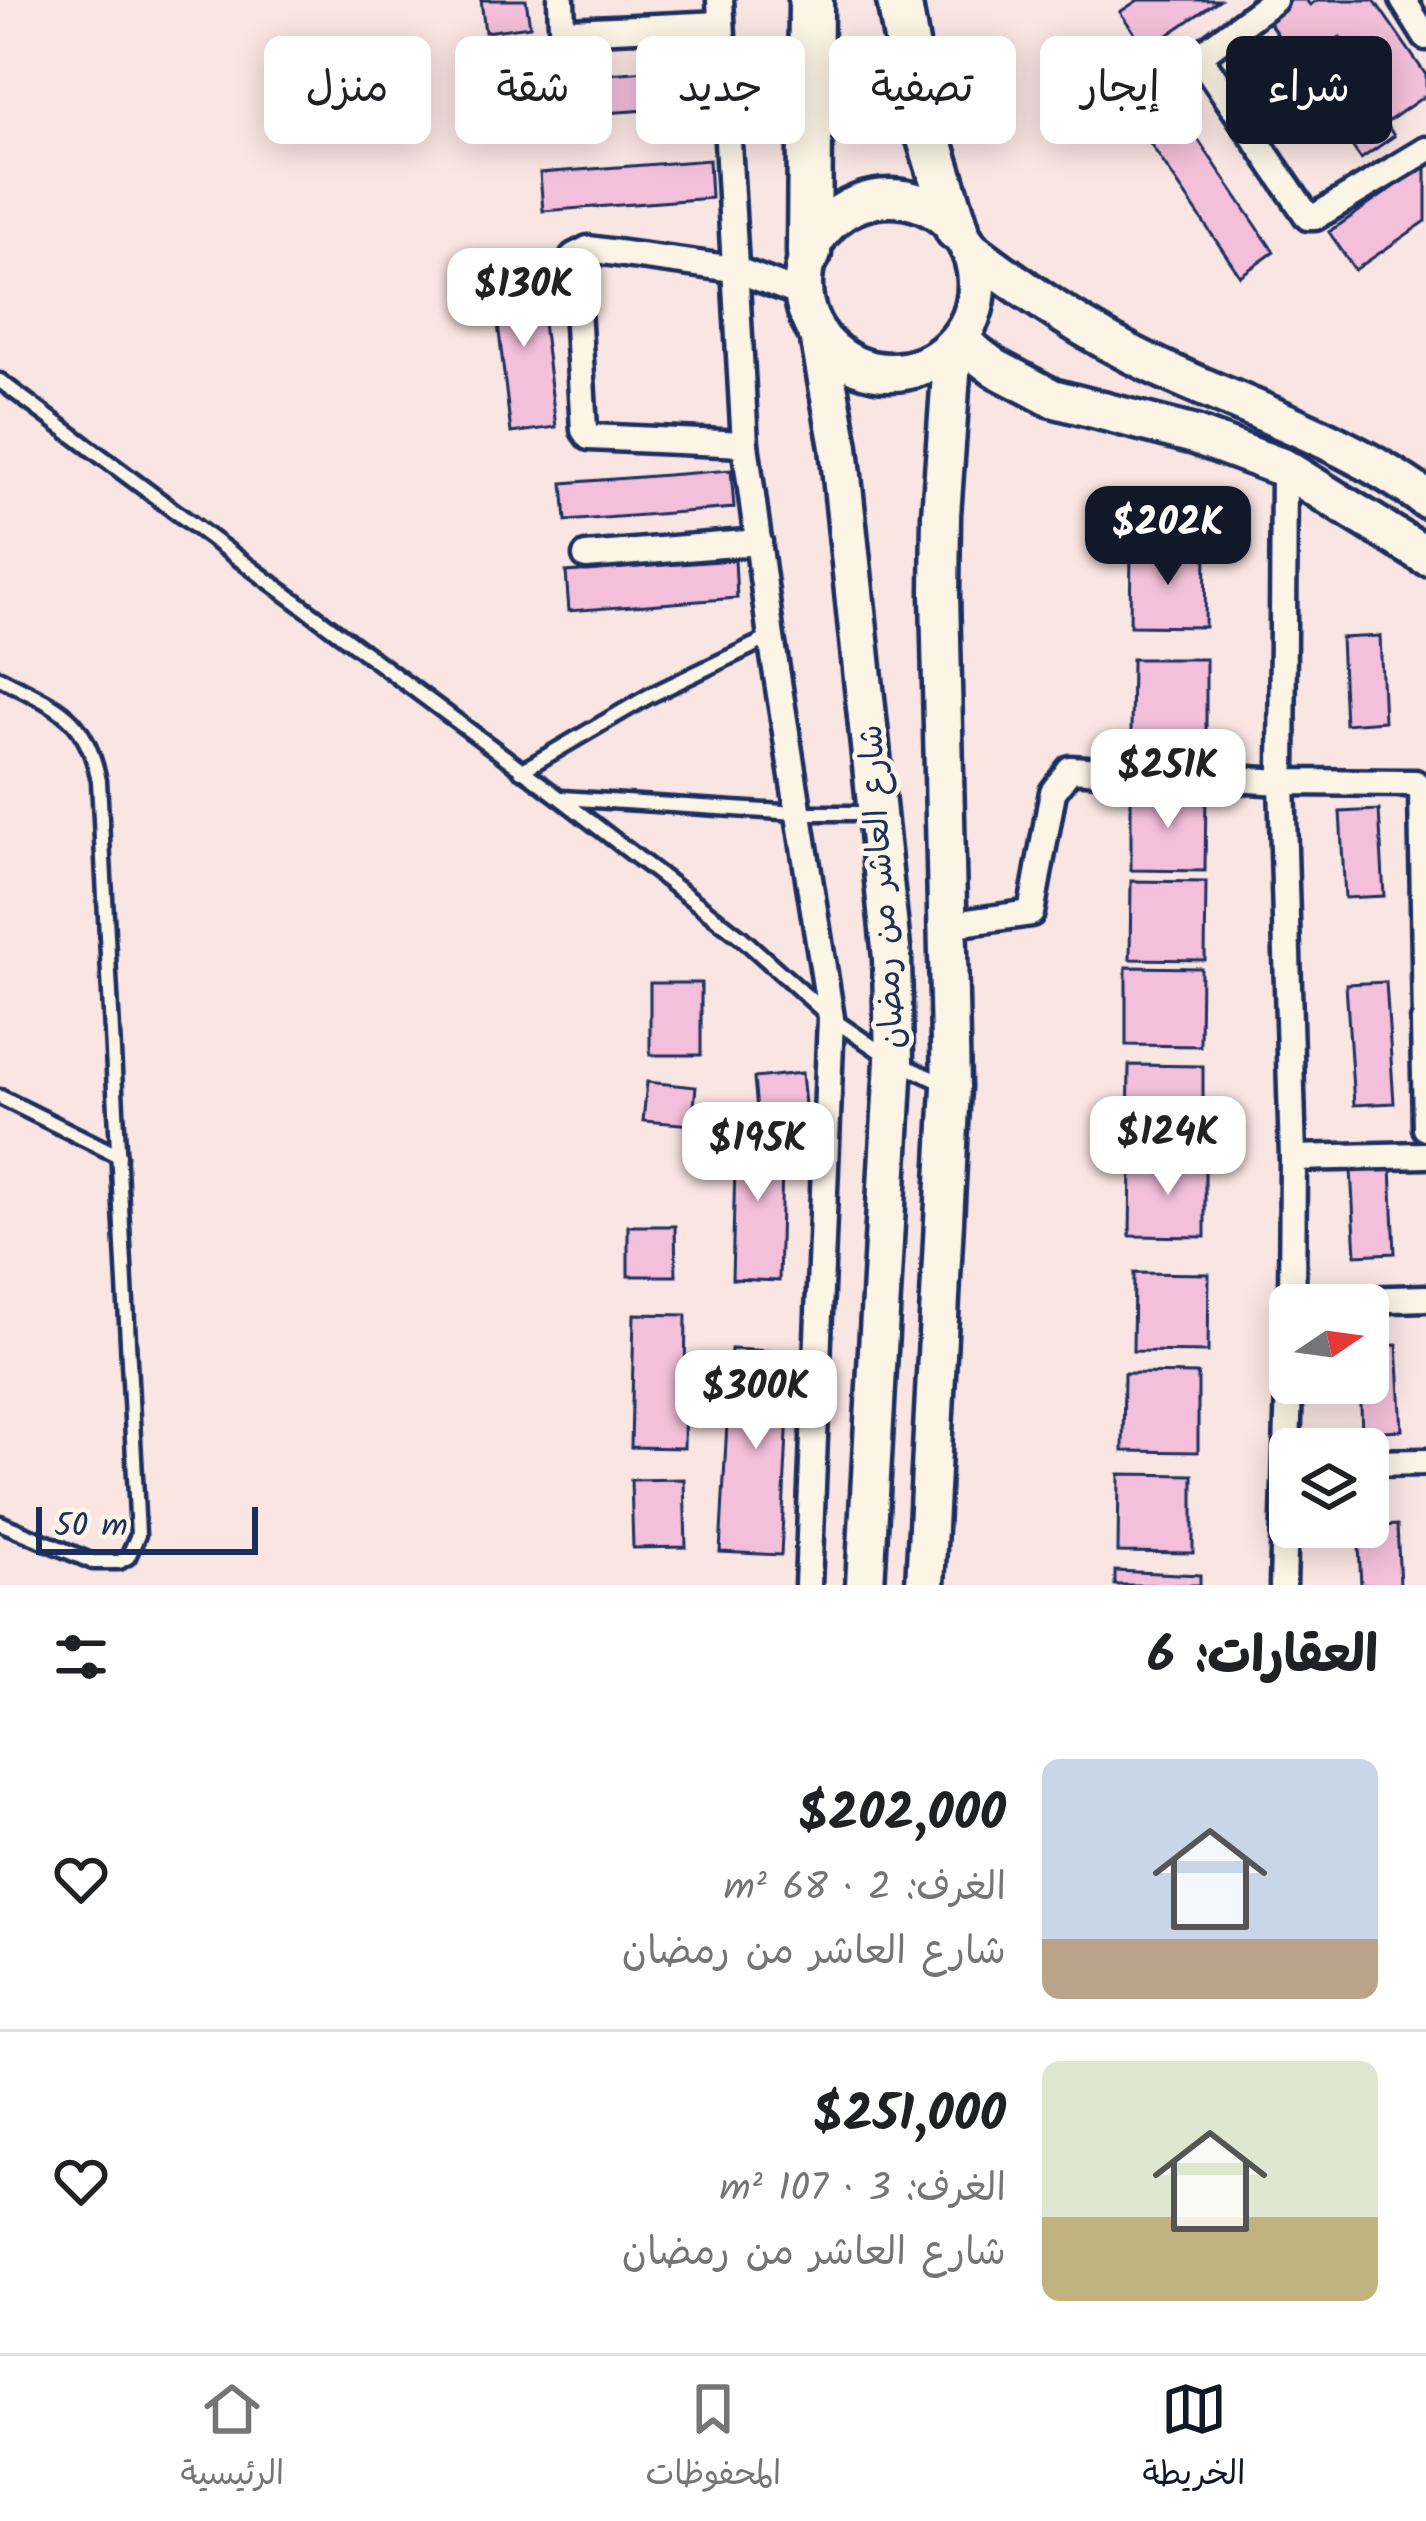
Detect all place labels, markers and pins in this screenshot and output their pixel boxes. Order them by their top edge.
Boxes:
pin: $130K [440,248,608,350]
pin: $202K [1084,486,1252,588]
pin: $251K [1084,729,1252,831]
pin: $124K [1084,1096,1252,1198]
pin: $195K [674,1102,842,1204]
pin: $300K [672,1350,840,1452]

